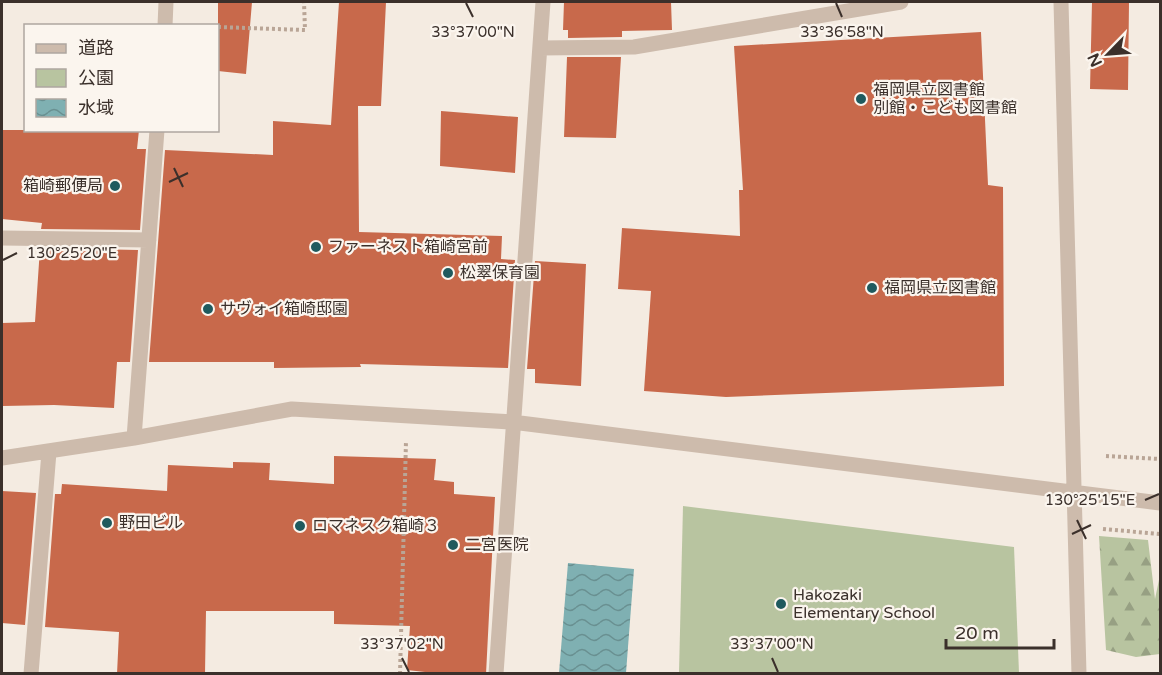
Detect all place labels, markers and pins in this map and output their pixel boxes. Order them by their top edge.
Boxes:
place label: 福岡県立図書館 別館・こども図書館 [873,80,1017,118]
marker: 福岡県立図書館 別館・こども図書館 [854,92,868,106]
place label: 箱崎郵便局 [23,176,103,196]
marker: 箱崎郵便局 [108,179,122,193]
place label: ファーネスト箱崎宮前 [328,237,488,257]
marker: ファーネスト箱崎宮前 [309,240,323,254]
place label: 松翠保育園 [460,263,540,283]
marker: 松翠保育園 [441,266,455,280]
place label: 福岡県立図書館 [884,278,996,298]
marker: 福岡県立図書館 [865,281,879,295]
place label: サヴォイ箱崎邸園 [220,299,348,319]
marker: サヴォイ箱崎邸園 [201,302,215,316]
place label: 野田ビル [119,513,183,533]
marker: 野田ビル [100,516,114,530]
place label: ロマネスク箱崎３ [312,516,440,536]
marker: ロマネスク箱崎３ [293,519,307,533]
place label: 二宮医院 [465,535,529,555]
marker: 二宮医院 [446,538,460,552]
place label: Hakozaki Elementary School [793,585,935,623]
marker: Hakozaki Elementary School [774,597,788,611]

